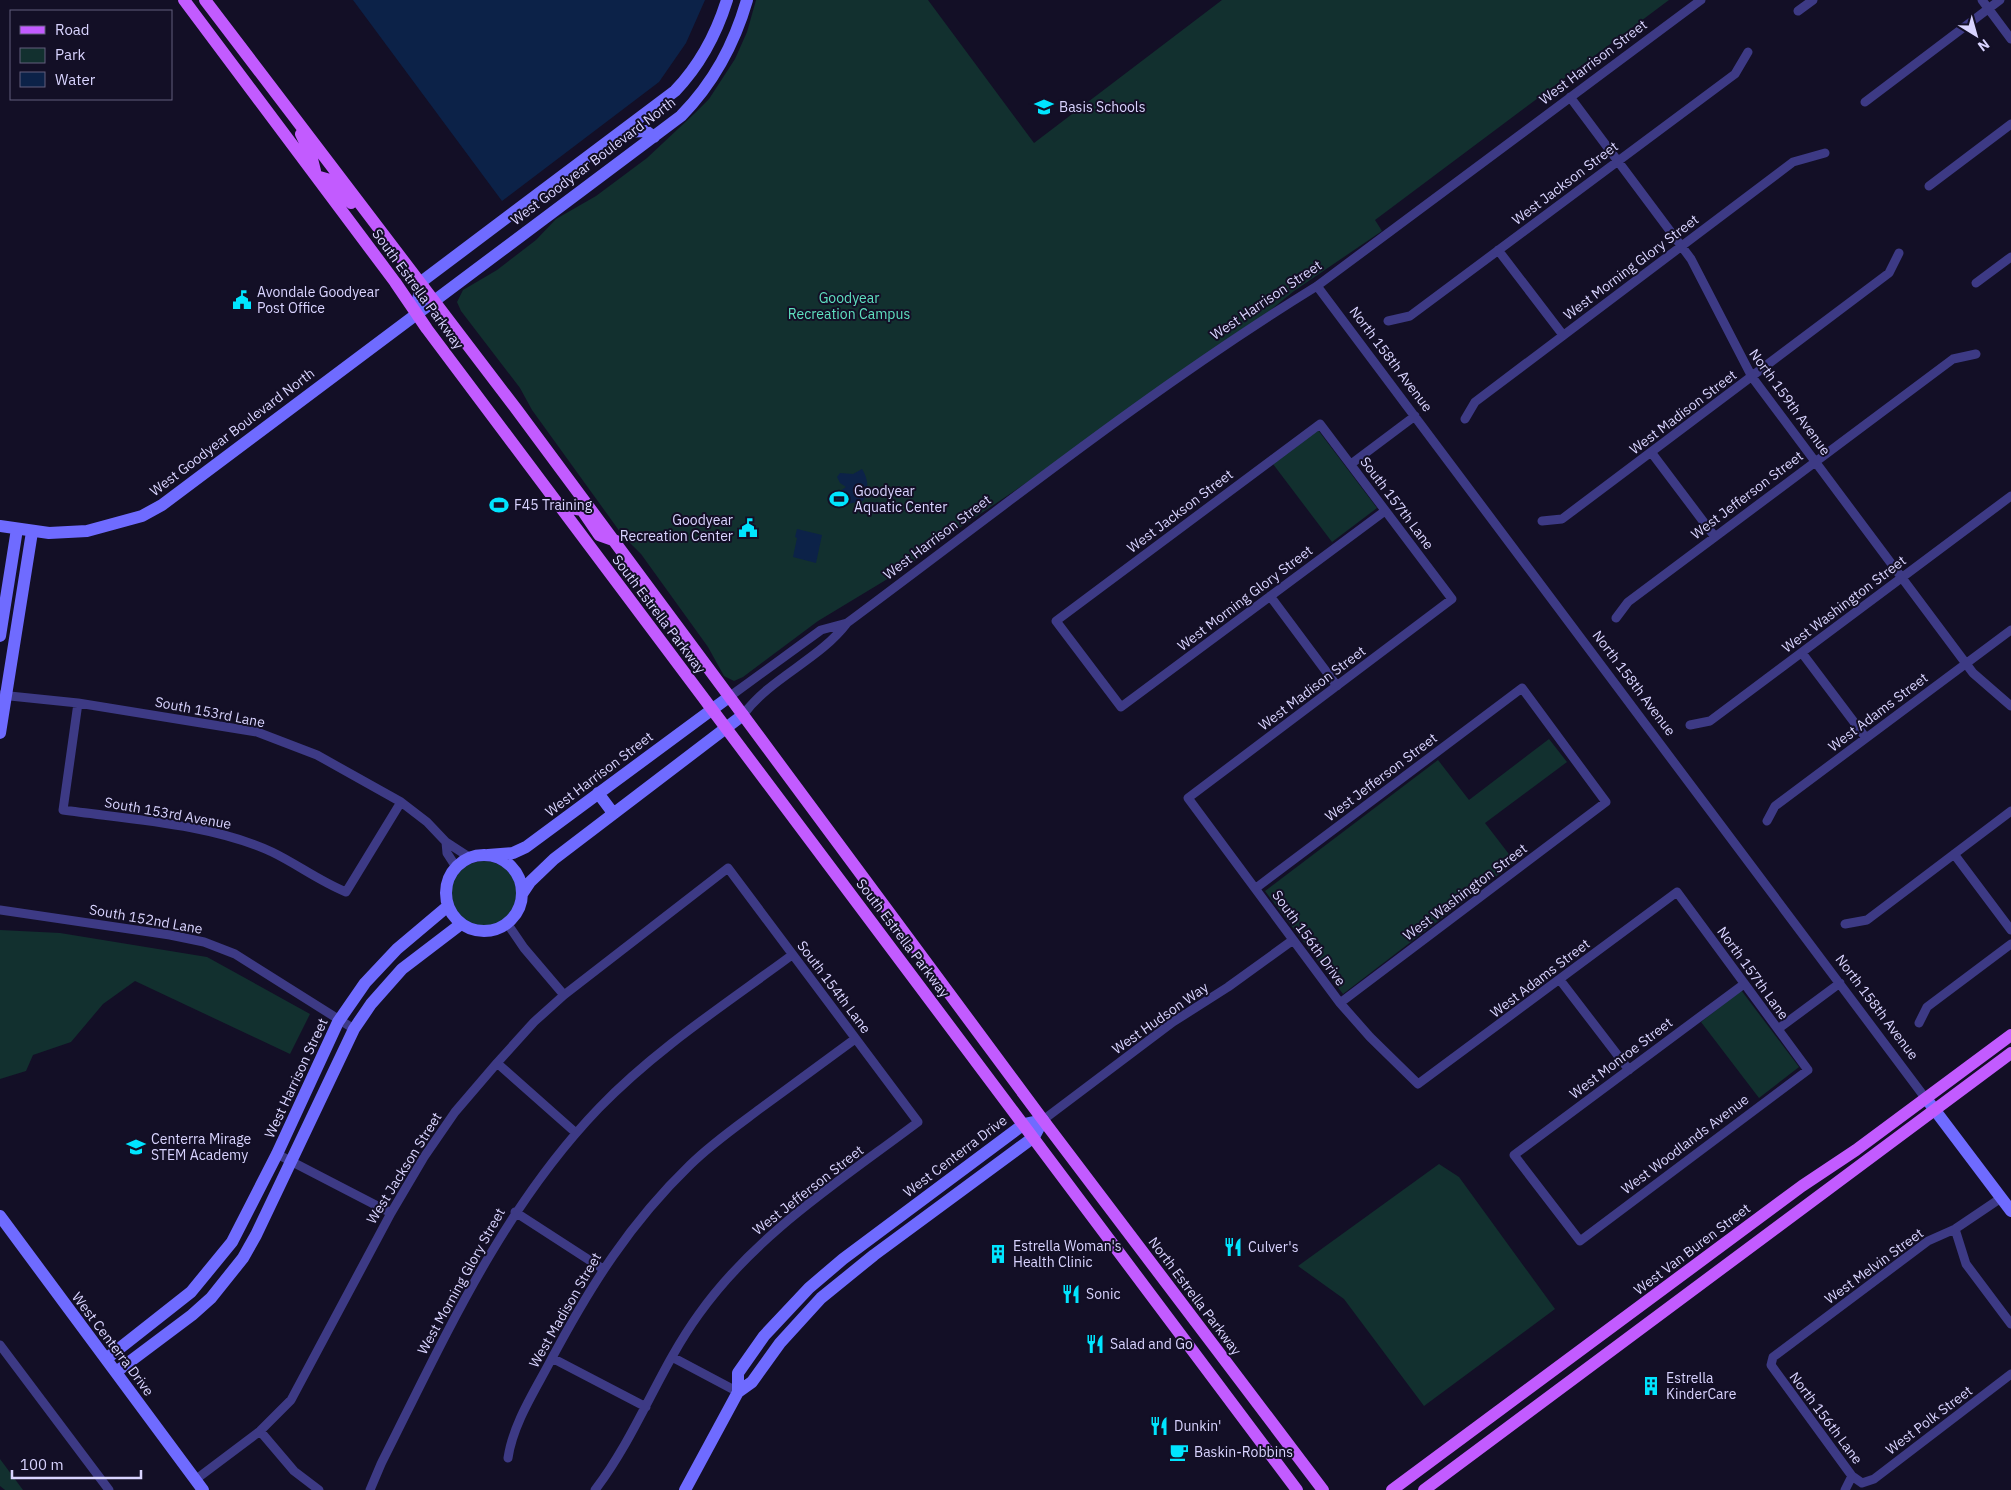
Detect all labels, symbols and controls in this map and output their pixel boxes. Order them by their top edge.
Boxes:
legend [10,10,172,100]
north arrow [1951,10,2001,60]
street label: West Harrison Street [1536,16,1651,108]
text: Road [55,20,90,39]
text: N [1974,35,1993,56]
text: Park [55,45,85,64]
text: Water [55,70,96,89]
street label: West Goodyear Boulevard North [507,93,679,229]
school or university icon: Basis Schools [1033,96,1055,118]
place label: Basis Schools [1059,98,1146,116]
street label: West Jackson Street [1508,137,1622,229]
street label: West Morning Glory Street [1560,210,1702,324]
street label: South Estrella Parkway [368,225,468,353]
street label: West Harrison Street [1207,256,1325,344]
place label: Avondale Goodyear Post Office [257,283,379,317]
public building icon: Avondale Goodyear Post Office [231,289,253,311]
park label: Goodyear Recreation Campus [788,289,910,323]
street label: North 158th Avenue [1346,303,1437,415]
street label: North 159th Avenue [1745,345,1835,459]
street label: West Goodyear Boulevard North [146,364,318,500]
street label: West Madison Street [1626,366,1740,458]
street label: West Jefferson Street [1687,447,1807,543]
street label: South 157th Lane [1356,453,1438,553]
street label: West Jackson Street [1123,465,1237,557]
place label: Goodyear Aquatic Center [854,482,947,516]
sports icon: Goodyear Aquatic Center [828,488,850,510]
street label: West Harrison Street [880,491,995,583]
sports icon: F45 Training [488,494,510,516]
place label: F45 Training [514,496,593,514]
place label: Goodyear Recreation Center [620,511,733,545]
public building icon: Goodyear Recreation Center [737,517,759,539]
street label: West Morning Glory Street [1174,541,1316,655]
street label: South Estrella Parkway [608,551,710,677]
street label: West Washington Street [1778,551,1910,657]
street label: North 158th Avenue [1589,627,1680,739]
street label: West Madison Street [1255,642,1369,734]
street label: West Adams Street [1825,669,1931,755]
street label: South 153rd Lane [153,692,267,732]
street label: West Harrison Street [542,728,657,820]
street label: West Jefferson Street [1321,729,1441,825]
street label: South 153rd Avenue [103,793,233,833]
street label: West Washington Street [1399,839,1531,945]
street label: South Estrella Parkway [852,875,954,1001]
street label: South 156th Drive [1268,887,1350,990]
street label: South 152nd Lane [88,900,204,938]
street label: North 157th Lane [1713,923,1793,1023]
street label: West Adams Street [1487,935,1593,1021]
street label: South 154th Lane [793,937,875,1037]
street label: North 158th Avenue [1832,951,1923,1063]
street label: West Hudson Way [1108,978,1212,1058]
street label: West Monroe Street [1566,1013,1676,1103]
street label: West Harrison Street [260,1015,332,1141]
street label: West Woodlands Avenue [1618,1090,1753,1198]
street label: West Jackson Street [362,1109,446,1227]
street label: West Centerra Drive [900,1111,1011,1201]
place label: Centerra Mirage STEM Academy [151,1130,252,1164]
school or university icon: Centerra Mirage STEM Academy [125,1136,147,1158]
street label: West Jefferson Street [749,1141,867,1239]
street label: West Van Buren Street [1630,1199,1754,1299]
street label: West Morning Glory Street [413,1205,509,1357]
street label: West Melvin Street [1821,1224,1927,1308]
street label: North Estrella Parkway [1145,1233,1245,1359]
restaurant icon: Culver's [1222,1236,1244,1258]
place label: Estrella Woman's Health Clinic [1013,1237,1122,1271]
place label: Culver's [1248,1238,1299,1256]
building icon: Estrella Woman's Health Clinic [987,1243,1009,1265]
street label: West Madison Street [525,1249,605,1371]
restaurant icon: Sonic [1060,1283,1082,1305]
place label: Sonic [1086,1285,1120,1303]
street label: West Centerra Drive [68,1289,158,1400]
restaurant icon: Salad and Go [1084,1333,1106,1355]
place label: Salad and Go [1110,1335,1193,1353]
street label: North 156th Lane [1786,1368,1867,1468]
place label: Estrella KinderCare [1666,1369,1737,1403]
building icon: Estrella KinderCare [1640,1375,1662,1397]
street label: West Polk Street [1882,1382,1976,1458]
restaurant icon: Dunkin' [1148,1415,1170,1437]
place label: Dunkin' [1174,1417,1221,1435]
cafe icon: Baskin-Robbins [1168,1441,1190,1463]
place label: Baskin-Robbins [1194,1443,1293,1461]
scale bar [12,1448,141,1480]
text: 100 m [20,1455,64,1474]

